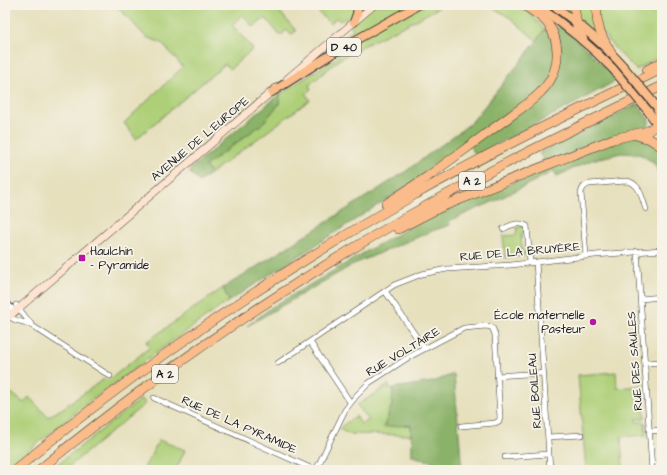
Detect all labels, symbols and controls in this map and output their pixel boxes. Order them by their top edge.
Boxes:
road number: D 40 [327,38,361,56]
street label: AVENUE DE L'EUROPE [147,93,253,185]
road number: A 2 [459,172,485,190]
street label: RUE DE LA BRUYÈRE [459,238,581,266]
place label: Haulchin – Pyramide [90,243,150,275]
marker: Haulchin – Pyramide [77,253,87,263]
place label: École maternelle Pasteur [494,307,586,338]
street label: RUE DES SAULES [623,310,647,411]
marker: École maternelle Pasteur [588,317,598,327]
street label: RUE VOLTAIRE [363,323,443,381]
street label: RUE BOILEAU [524,353,546,429]
road number: A 2 [152,365,178,383]
street label: RUE DE LA PYRAMIDE [179,392,299,458]

